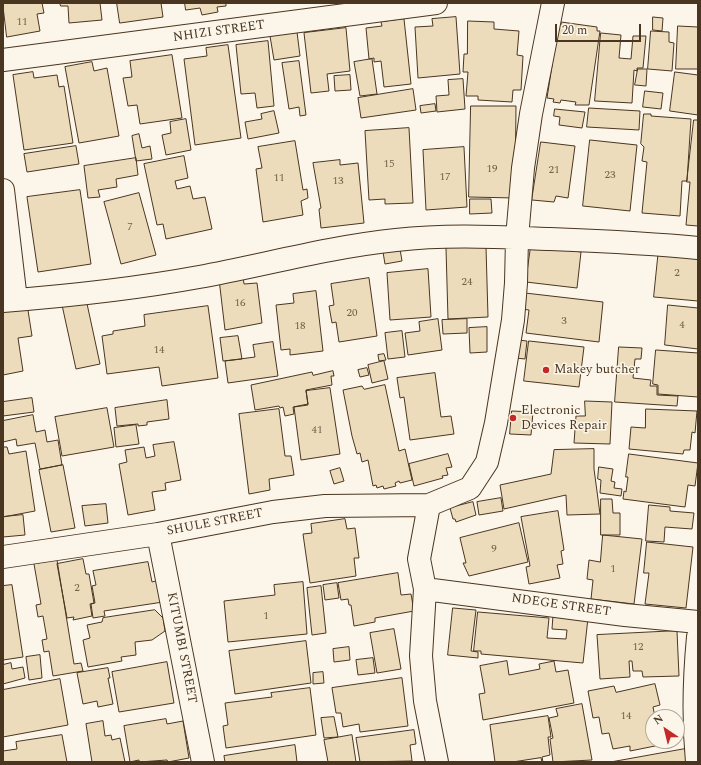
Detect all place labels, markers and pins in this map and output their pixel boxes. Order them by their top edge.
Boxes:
place label: Makey butcher [554,362,640,378]
marker: Makey butcher [541,365,551,375]
place label: Electronic Devices Repair [521,403,607,434]
marker: Electronic Devices Repair [508,413,518,423]

